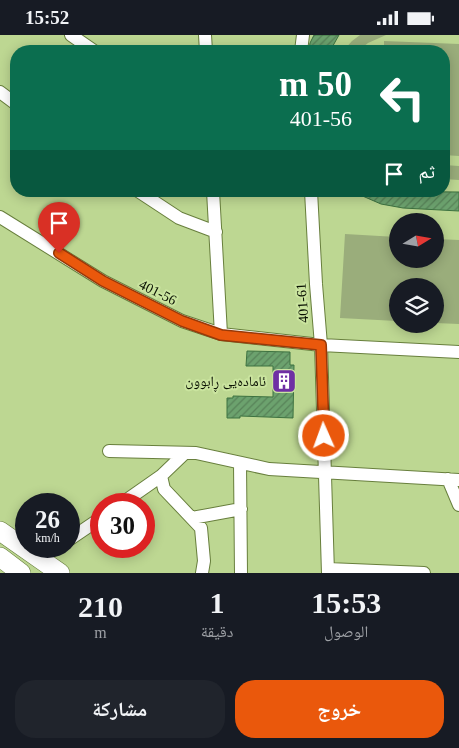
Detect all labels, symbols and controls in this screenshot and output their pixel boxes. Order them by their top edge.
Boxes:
text: 15:52 [25,7,69,28]
text: 50 m [279,65,352,104]
icon: left [370,65,435,130]
text: 401-56 [290,106,352,131]
icon: arrive [380,160,408,188]
text: ثم [418,161,435,182]
pin [38,202,80,253]
icon: arrive [45,209,73,237]
north arrow [389,213,444,267]
map controls [389,213,444,333]
street label: 401-56 [137,277,179,308]
button: layers [389,278,444,333]
street label: 401-61 [294,283,311,323]
building icon: ئامادەیی ڕابوون [271,368,297,394]
place label: ئامادەیی ڕابوون [185,374,266,393]
position arrow [297,409,349,461]
speed limit sign: 30 [90,493,155,558]
text: 26 [35,506,60,533]
text: km/h [35,531,60,545]
text: 1 [210,586,225,619]
text: 15:53 [311,586,381,619]
text: 210 [78,590,123,623]
text: دقيقة [201,623,233,640]
text: الوصول [324,623,368,640]
text: m [94,624,107,641]
button: مشاركة [15,680,225,738]
button: خروج [235,680,444,738]

